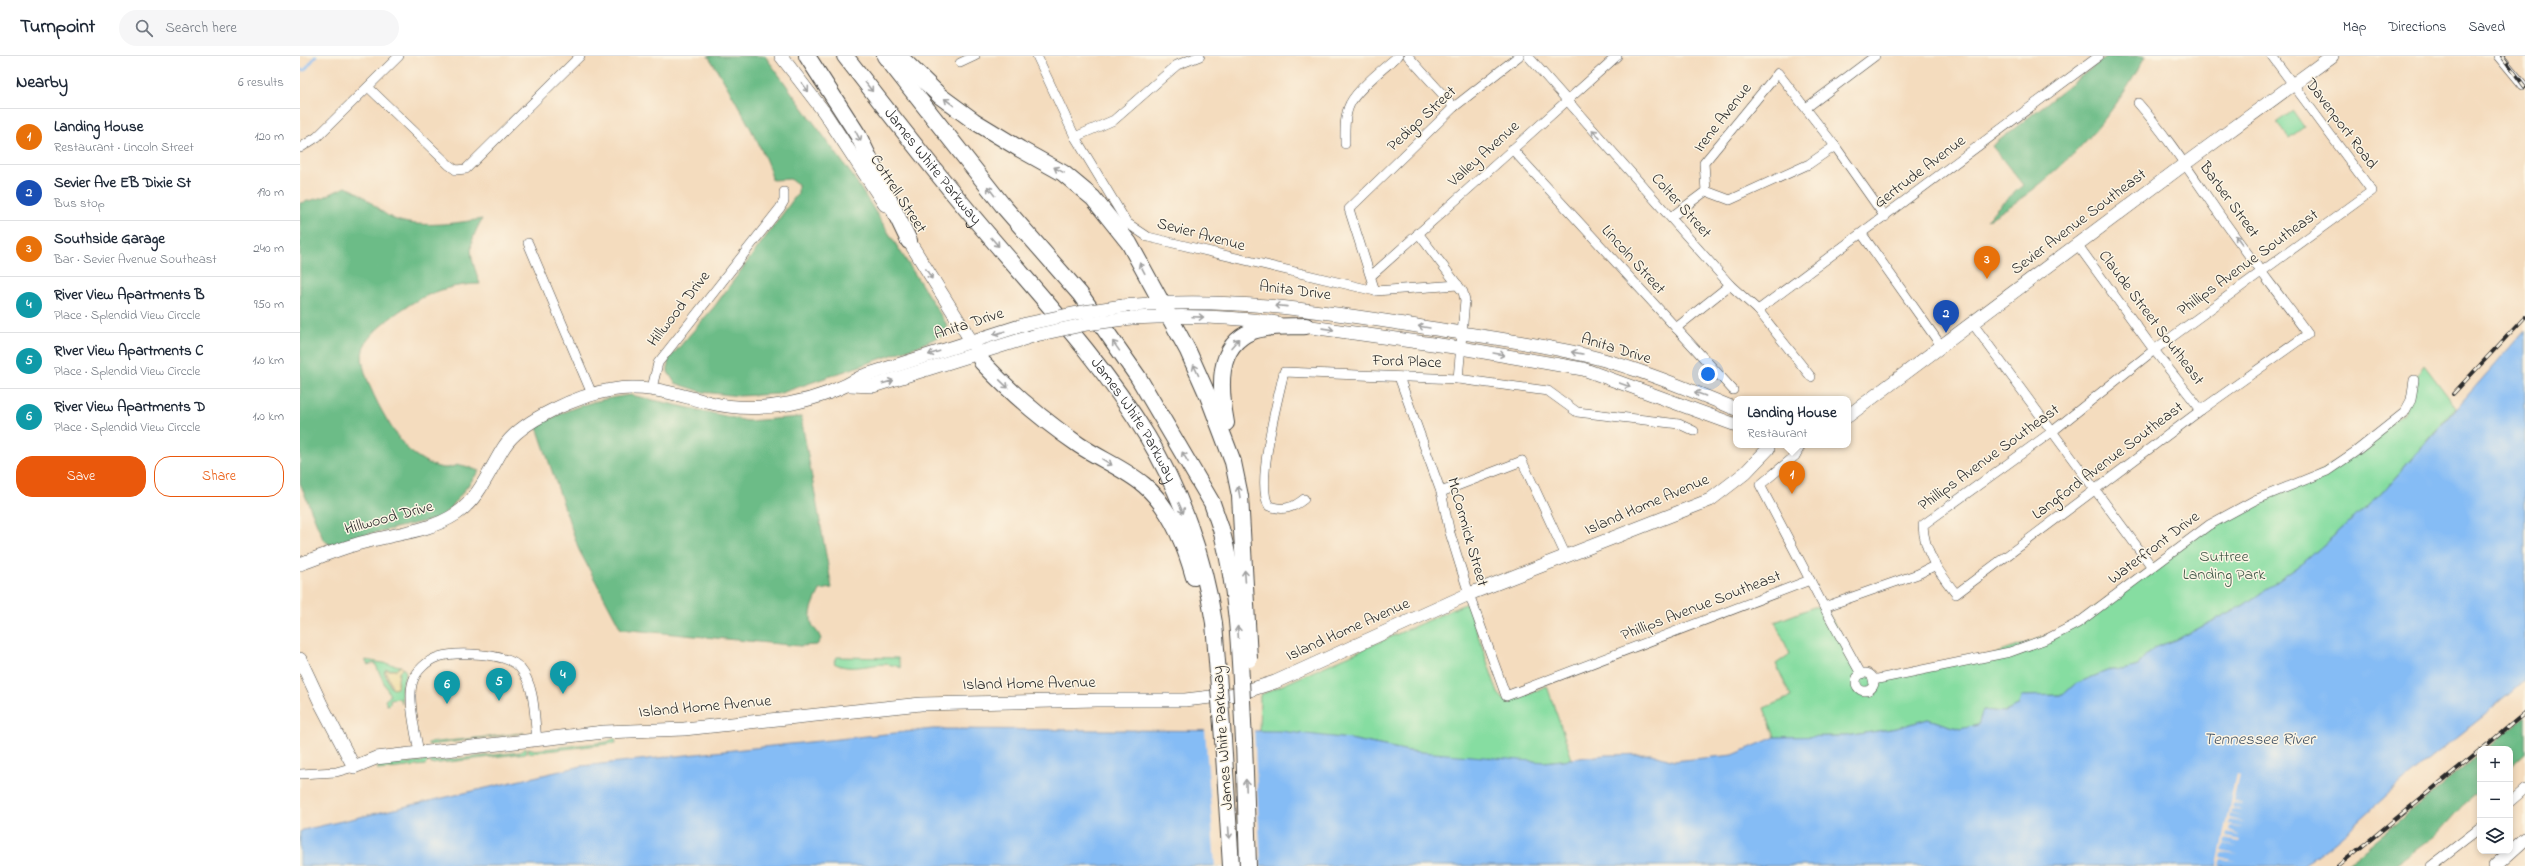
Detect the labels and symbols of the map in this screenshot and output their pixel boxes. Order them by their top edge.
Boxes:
street label: Davenport Road [2298,73,2383,174]
street label: Irene Avenue [1688,77,1758,158]
street label: Pedigo Street [1382,80,1463,158]
one-way arrow [800,81,809,92]
one-way arrow [865,81,873,92]
one-way arrow [943,98,954,106]
street label: James White Parkway [878,103,987,231]
street label: Valley Avenue [1442,115,1526,194]
one-way arrow [1591,129,1601,139]
street label: Gertrude Avenue [1869,129,1972,215]
one-way arrow [855,130,863,142]
street label: Cottrell Street [864,150,933,239]
street label: Barber Street [2192,156,2265,244]
street label: Sevier Avenue Southeast [2006,163,2152,281]
one-way arrow [1053,166,1065,174]
street label: Colter Street [1645,168,1717,245]
one-way arrow [987,185,996,196]
street label: Phillips Avenue Southeast [2172,203,2324,323]
street label: Sevier Avenue [1154,212,1249,259]
street label: Lincoln Street [1595,220,1671,301]
one-way arrow [2234,235,2243,246]
one-way arrow [990,237,999,247]
street label: Claude Street Southeast [2092,245,2210,391]
pin: 3 [1974,246,2000,279]
one-way arrow [1138,262,1145,274]
street label: Hillwood Drive [642,265,717,352]
one-way arrow [926,268,934,280]
street label: Anita Drive [1258,275,1333,307]
pin: 2 [1933,300,1959,333]
street label: Anita Drive [931,301,1008,347]
one-way arrow [1275,302,1288,310]
one-way arrow [1191,313,1204,321]
one-way arrow [1418,323,1431,331]
one-way arrow [1321,325,1334,333]
street label: Anita Drive [1578,327,1655,371]
one-way arrow [992,330,1005,337]
one-way arrow [1231,338,1240,349]
one-way arrow [1112,341,1120,352]
street label: Ford Place [1371,349,1443,375]
one-way arrow [1570,349,1583,357]
one-way arrow [928,350,941,357]
one-way arrow [1493,351,1506,359]
street label: James White Parkway [1084,352,1182,487]
one-way arrow [1192,364,1199,376]
your location [1698,364,1718,384]
one-way arrow [881,378,894,385]
one-way arrow [999,379,1009,389]
one-way arrow [1619,381,1631,389]
one-way arrow [1694,390,1706,398]
street label: Langford Avenue Southeast [2027,396,2189,526]
street label: Phillips Avenue Southeast [1913,398,2065,518]
one-way arrow [1180,451,1188,463]
one-way arrow [1101,459,1113,467]
pin: 1 [1779,461,1805,494]
street label: Island Home Avenue [1581,468,1714,542]
street label: McCormick Street [1440,475,1494,590]
one-way arrow [1235,486,1243,499]
street label: Hillwood Drive [342,494,437,541]
one-way arrow [1178,501,1186,513]
street label: Waterfront Drive [2103,505,2206,591]
park label: Suttree Landing Park [2183,545,2266,587]
street label: Phillips Avenue Southeast [1617,564,1785,648]
one-way arrow [1242,570,1249,583]
street label: Island Home Avenue [1282,592,1414,668]
one-way arrow [1234,626,1241,639]
pin: 4 [550,661,576,694]
street label: James White Parkway [1206,665,1240,811]
pin: 5 [486,668,512,701]
pin: 6 [434,671,460,704]
street label: Island Home Avenue [962,671,1097,697]
street label: Island Home Avenue [638,689,773,725]
water label: Tennessee River [2204,727,2317,752]
one-way arrow [1242,779,1249,792]
one-way arrow [1225,826,1232,839]

